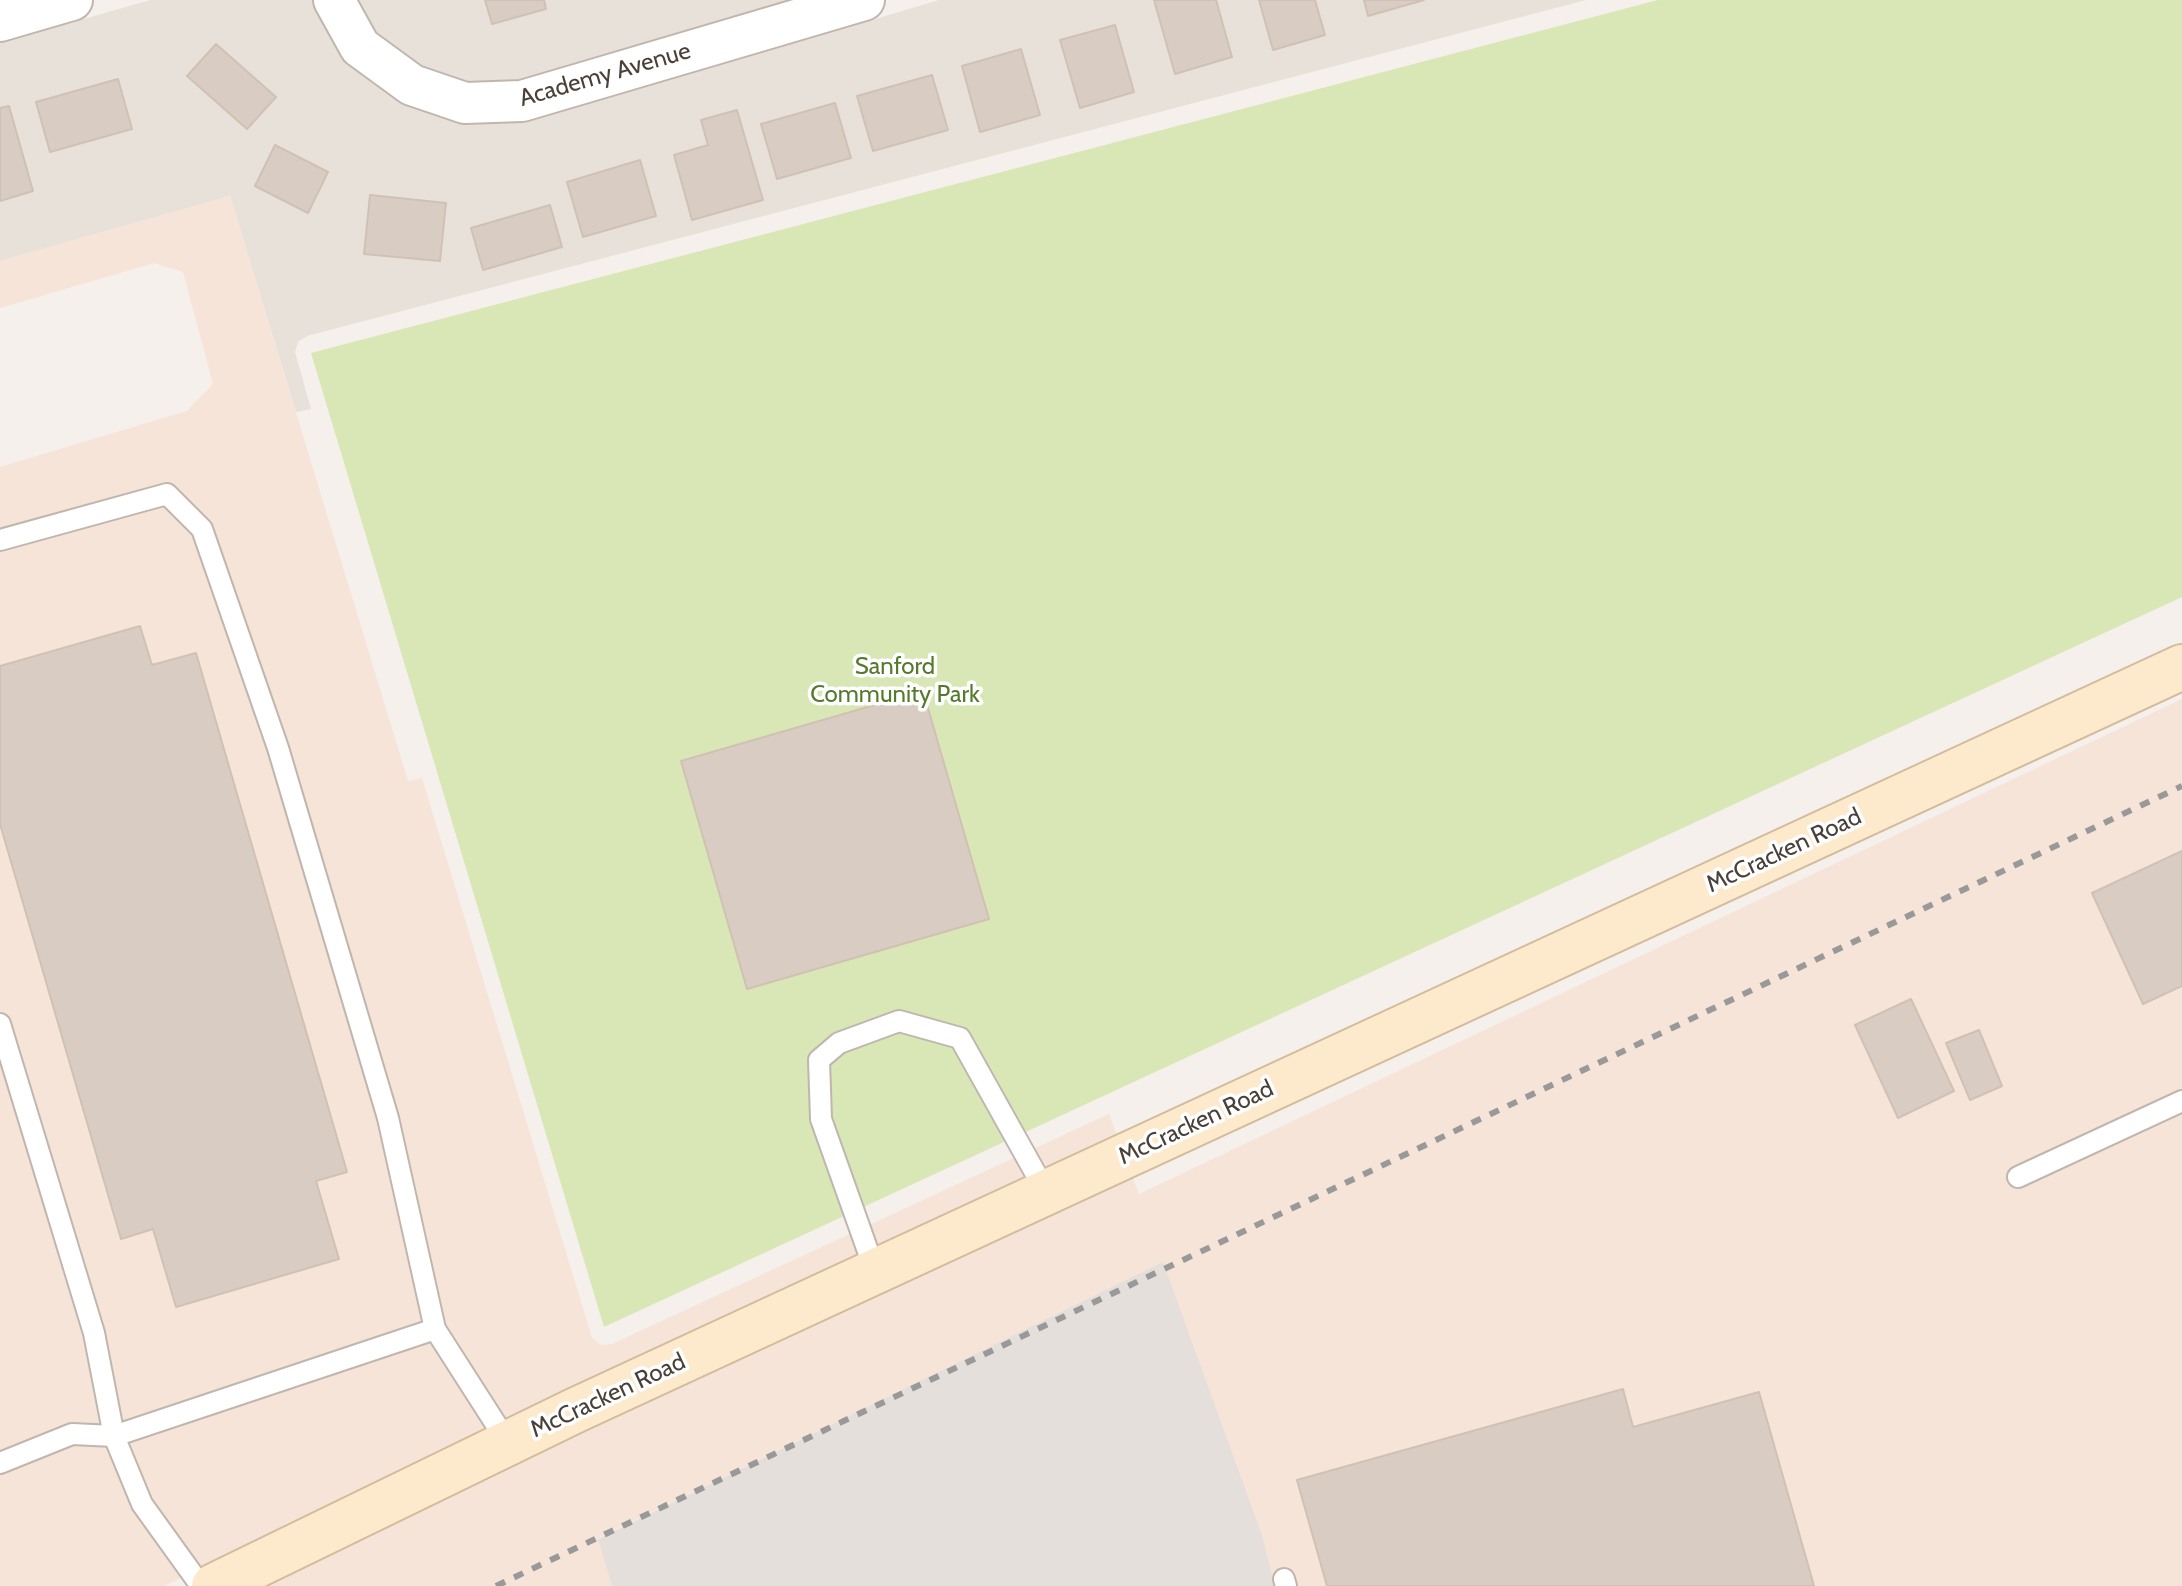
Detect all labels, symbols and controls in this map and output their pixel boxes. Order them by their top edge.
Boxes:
street label: Academy Avenue [516,37,694,113]
park label: Sanford Community Park [810,653,980,709]
street label: McCracken Road [1702,803,1866,899]
street label: McCracken Road [1114,1075,1278,1171]
street label: McCracken Road [526,1348,690,1444]

